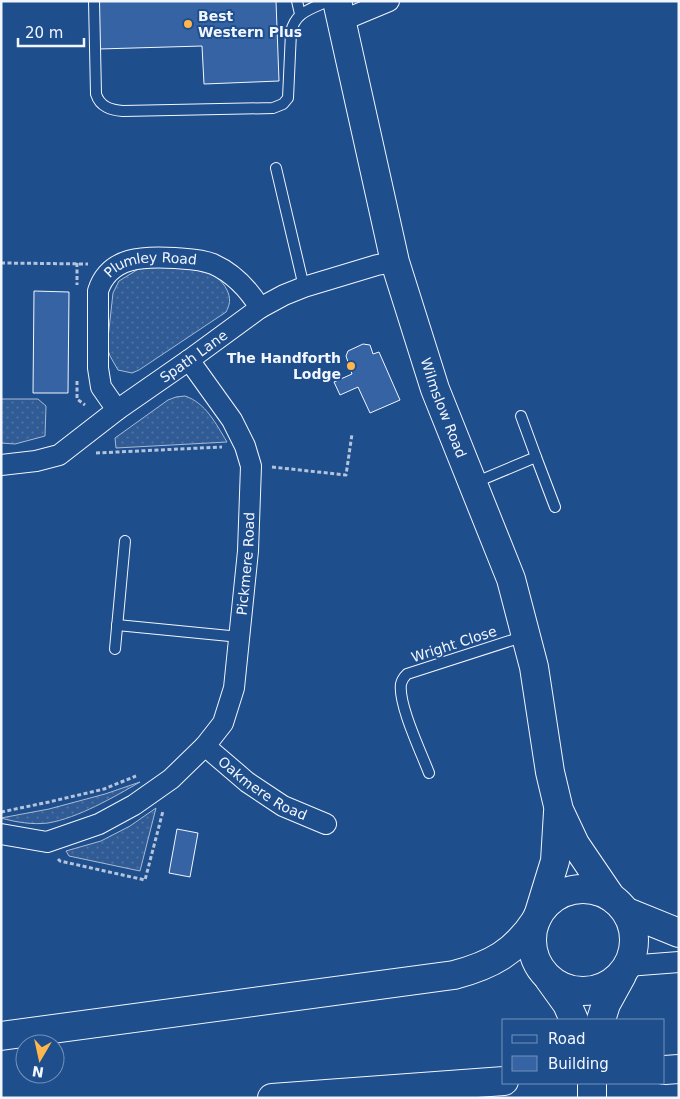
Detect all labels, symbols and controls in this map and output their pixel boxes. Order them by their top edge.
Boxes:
place label: Best Western Plus [198,8,302,40]
scale bar [18,15,84,47]
marker: Best Western Plus [182,18,194,30]
text: 20 m [25,24,63,42]
street label: Plumley Road [101,249,198,281]
street label: Spath Lane [157,327,230,386]
place label: The Handforth Lodge [227,350,341,382]
street label: Wilmslow Road [418,356,470,460]
marker: The Handforth Lodge [345,360,357,372]
street label: Pickmere Road [233,512,257,616]
street label: Wright Close [409,623,499,665]
street label: Oakmere Road [215,753,309,823]
legend [502,1019,665,1084]
text: Road [548,1030,586,1048]
north arrow [15,1034,65,1084]
text: Building [548,1055,609,1073]
text: N [31,1063,45,1081]

